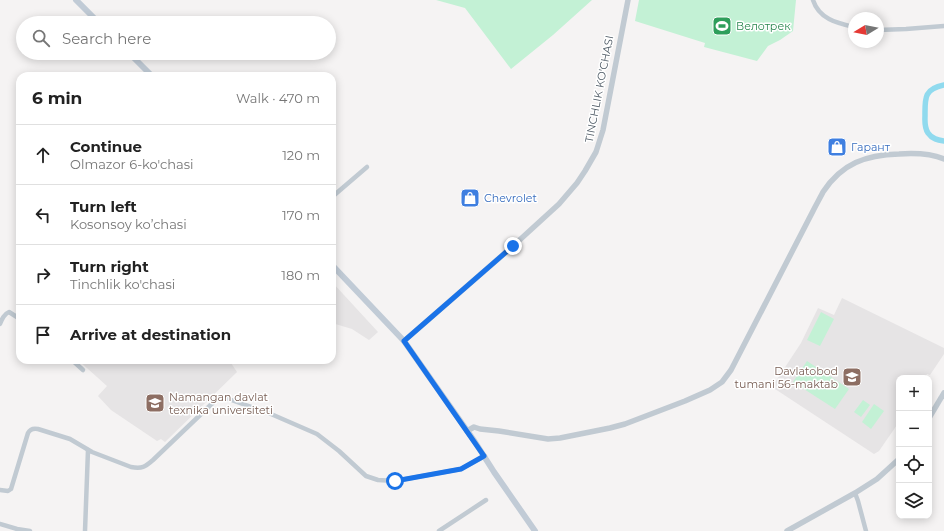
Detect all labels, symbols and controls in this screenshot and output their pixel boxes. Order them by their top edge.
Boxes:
north arrow [848,12,884,48]
sports icon: Велотрек [711,15,733,37]
search box [16,16,336,60]
place label: Велотрек [736,19,791,33]
icon: search [30,27,52,49]
text: Search here [62,29,151,48]
street label: TINCHLIK KO'CHASI [582,34,616,144]
text: 6 min [32,88,82,108]
text: Walk · 470 m [236,90,320,106]
shop icon: Гарант [826,136,848,158]
text: Continue [70,137,142,156]
place label: Гарант [851,140,891,154]
icon: ahead [32,144,54,166]
text: 120 m [282,147,320,163]
text: Olmazor 6-ko'chasi [70,156,194,172]
shop icon: Chevrolet [459,187,481,209]
place label: Chevrolet [484,191,538,205]
text: Turn left [70,197,137,216]
icon: left [32,204,54,226]
text: 170 m [282,207,320,223]
text: Kosonsoy ko’chasi [70,216,187,232]
route end [504,237,522,255]
text: Turn right [70,257,149,276]
icon: right [32,264,54,286]
text: 180 m [281,267,320,283]
text: Tinchlik ko'chasi [70,276,175,292]
icon: arrive [32,324,54,346]
text: Arrive at destination [70,325,231,344]
place label: Davlatobod tumani 56-maktab [735,364,838,391]
school or university icon: Davlatobod tumani 56-maktab [841,366,863,388]
map controls [896,375,932,519]
button: + [896,375,932,411]
place label: Namangan davlat texnika universiteti [169,390,273,417]
school or university icon: Namangan davlat texnika universiteti [144,392,166,414]
button: − [896,411,932,447]
button: locate [896,447,932,483]
route start [386,472,404,490]
button: layers [896,483,932,519]

